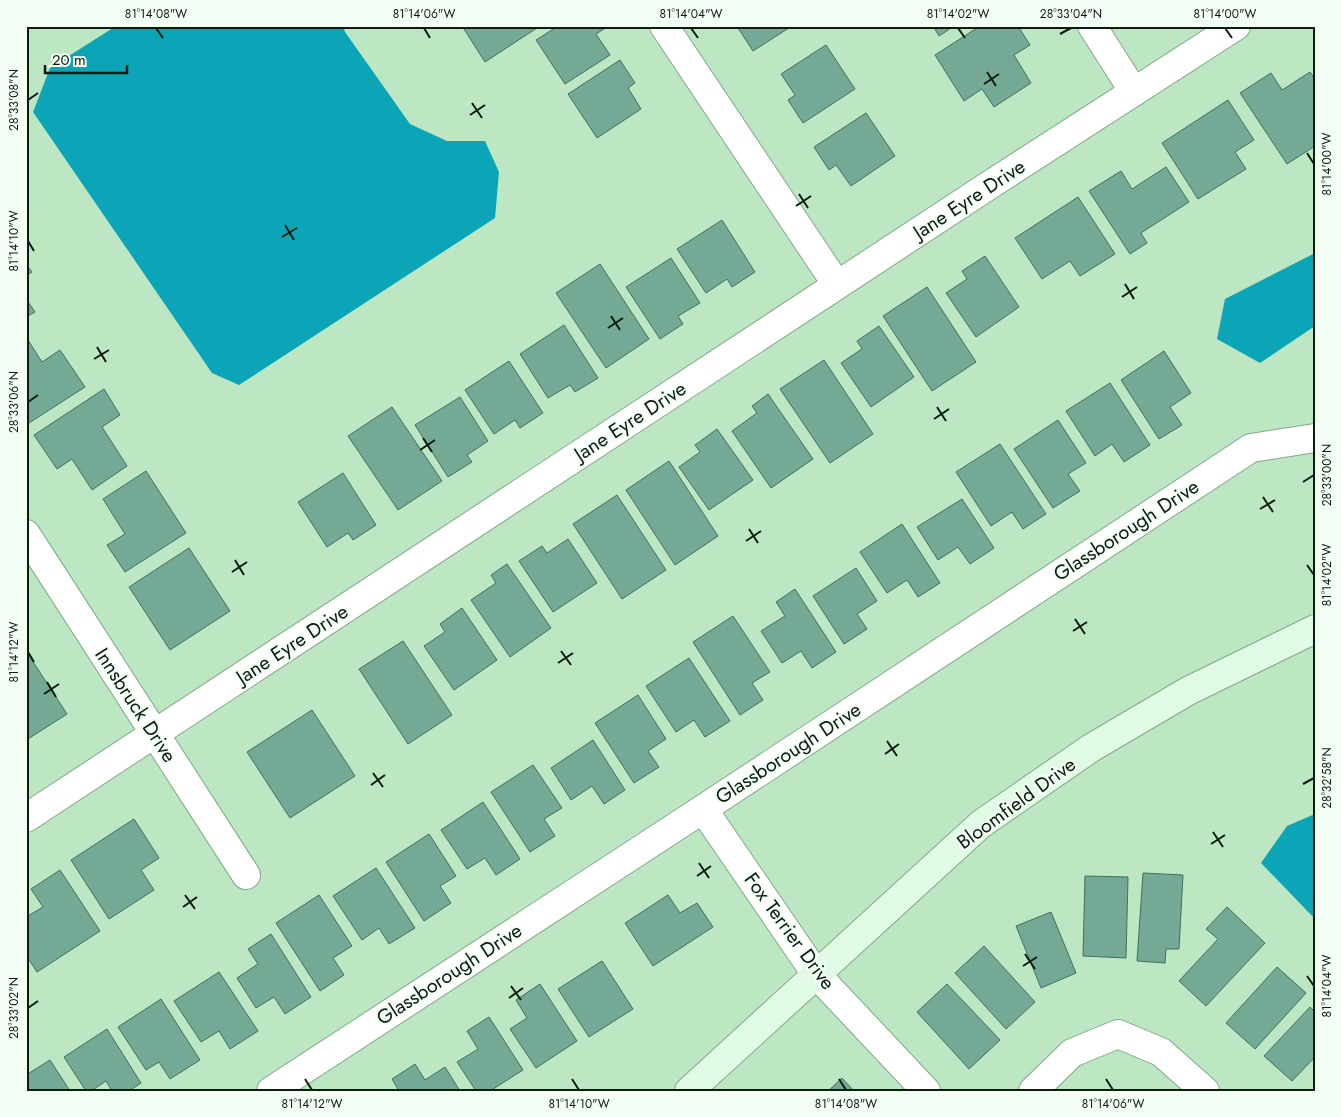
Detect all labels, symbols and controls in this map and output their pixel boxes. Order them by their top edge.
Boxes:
text: 81°14'08"W [125,5,187,23]
text: 81°14'06"W [393,5,455,23]
text: 81°14'04"W [660,5,722,23]
text: 81°14'02"W [927,5,989,23]
text: 28°33'04"N [1040,5,1102,23]
text: 81°14'00"W [1194,5,1257,23]
scale bar [45,42,128,74]
text: 20 m [52,49,86,71]
text: 28°33'08"N [5,69,23,131]
text: 81°14'00"W [1318,132,1336,195]
street label: Jane Eyre Drive [905,152,1031,248]
text: 81°14'10"W [5,210,23,272]
text: 28°33'06"N [5,371,23,433]
street label: Jane Eyre Drive [566,374,692,470]
text: 28°33'00"N [1318,444,1336,506]
street label: Glassborough Drive [1048,472,1205,588]
text: 81°14'02"W [1318,544,1336,606]
street label: Jane Eyre Drive [228,597,354,693]
text: 81°14'12"W [5,621,23,682]
street label: Innsbruck Drive [88,642,184,768]
street label: Glassborough Drive [710,695,867,811]
text: 28°32'58"N [1318,747,1336,809]
street label: Bloomfield Drive [951,750,1082,857]
street label: Fox Terrier Drive [737,867,842,996]
street label: Glassborough Drive [371,916,528,1032]
text: 81°14'04"W [1318,955,1336,1017]
text: 28°33'02"N [5,977,23,1039]
text: 81°14'12"W [282,1095,343,1113]
text: 81°14'10"W [548,1095,610,1113]
text: 81°14'08"W [815,1095,877,1113]
text: 81°14'06"W [1082,1095,1144,1113]

